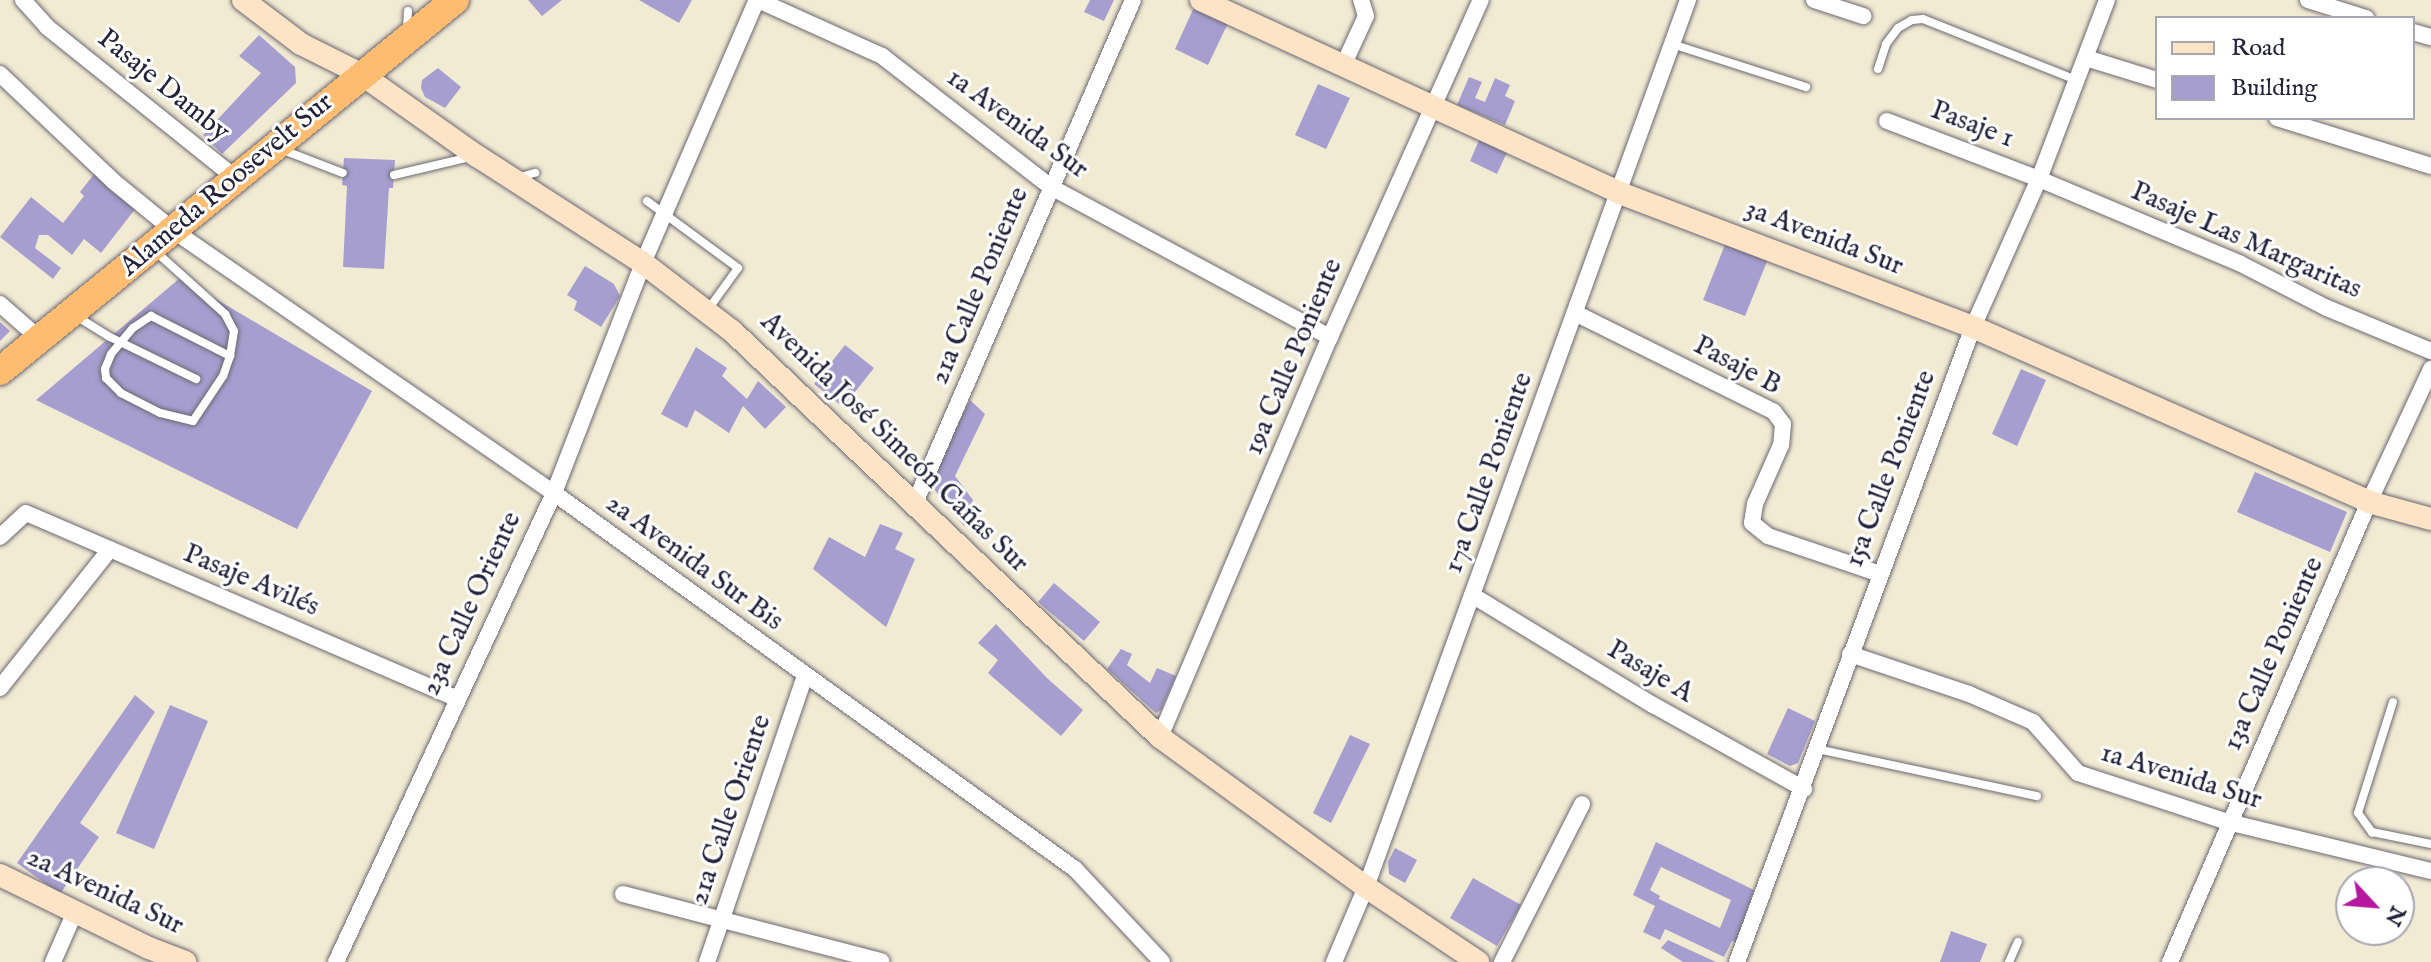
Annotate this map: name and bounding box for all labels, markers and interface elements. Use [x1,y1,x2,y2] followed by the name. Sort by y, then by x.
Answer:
[2155,16,2415,120] legend
[90,23,236,149] street label: Pasaje Damby
[2231,33,2285,64] text: Road
[940,61,1094,187] street label: 1a Avenida Sur
[2231,73,2317,104] text: Building
[114,86,340,284] street label: Alameda Roosevelt Sur
[1926,94,2018,156] street label: Pasaje 1
[2125,175,2367,307] street label: Pasaje Las Margaritas
[923,182,1037,390] street label: 21a Calle Poniente
[1740,192,1908,284] street label: 3a Avenida Sur
[1237,254,1351,460] street label: 19a Calle Poniente
[753,306,1035,580] street label: Avenida José Simeón Cañas Sur
[1688,329,1786,403] street label: Pasaje B
[1838,366,1944,572] street label: 15a Calle Poniente
[1437,368,1541,578] street label: 17a Calle Poniente
[599,487,789,639] street label: 2a Avenida Sur Bis
[415,507,529,701] street label: 23a Calle Oriente
[178,537,324,625] street label: Pasaje Avilés
[2216,552,2332,756] street label: 13a Calle Poniente
[1601,633,1699,711] street label: Pasaje A
[683,710,779,910] street label: 21a Calle Oriente
[2096,737,2266,817] street label: 1a Avenida Sur
[21,841,189,943] street label: 2a Avenida Sur
[2335,866,2415,946] north arrow
[2378,901,2412,930] text: N

